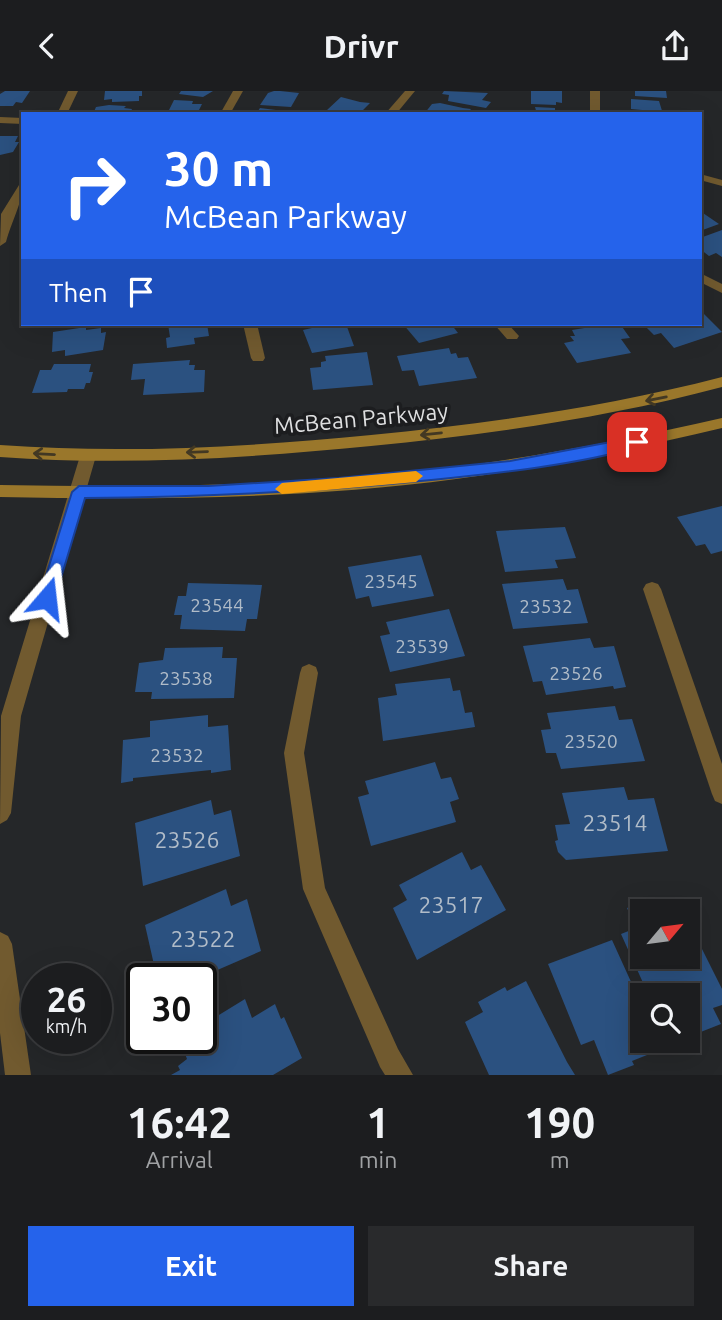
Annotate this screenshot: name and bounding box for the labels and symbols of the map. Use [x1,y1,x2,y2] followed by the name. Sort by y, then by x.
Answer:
[645,392,668,406] one-way arrow
[273,398,449,438] street label: McBean Parkway
[607,412,667,472] pin
[420,428,443,441] one-way arrow
[186,446,209,459] one-way arrow
[33,447,56,460] one-way arrow
[10,561,84,635] position arrow
[364,570,418,592] house number: 23545
[190,594,244,616] house number: 23544
[519,595,573,617] house number: 23532
[395,635,449,657] house number: 23539
[549,662,603,684] house number: 23526
[159,667,213,689] house number: 23538
[564,730,618,752] house number: 23520
[150,744,204,766] house number: 23532
[583,810,647,835] house number: 23514
[155,827,219,852] house number: 23526
[419,892,483,917] house number: 23517
[630,899,700,969] north arrow
[171,926,235,951] house number: 23522
[126,963,217,1054] speed limit sign: 30

